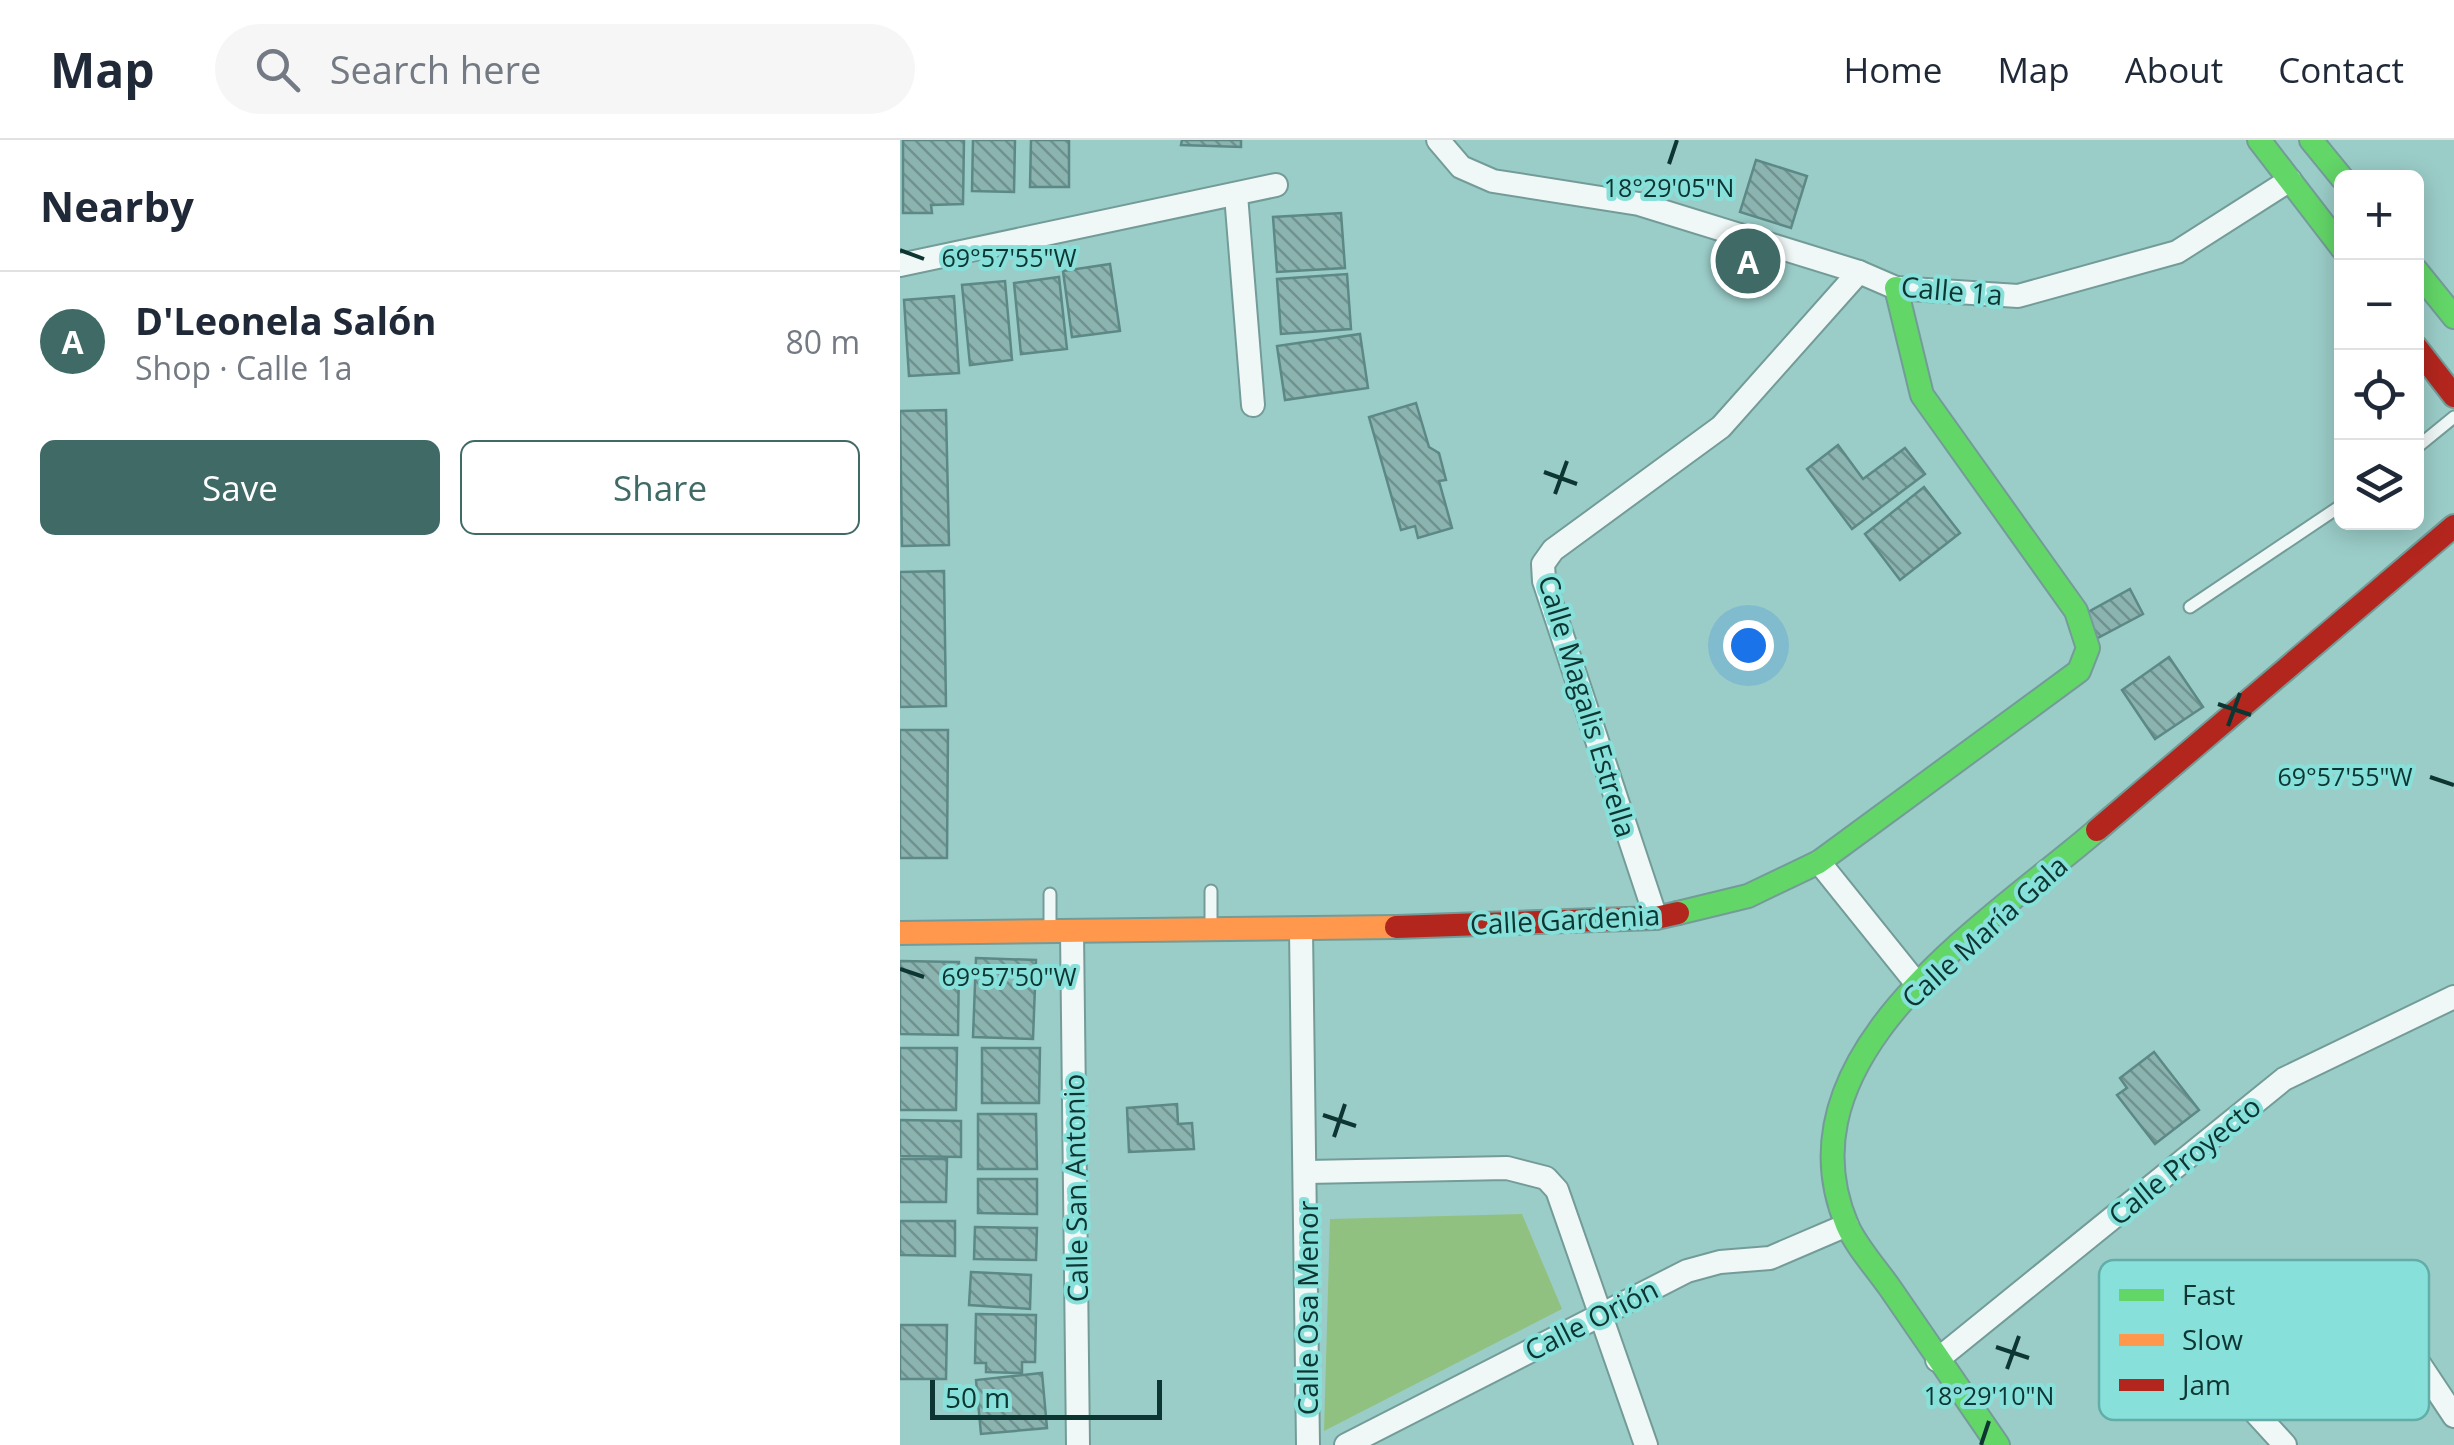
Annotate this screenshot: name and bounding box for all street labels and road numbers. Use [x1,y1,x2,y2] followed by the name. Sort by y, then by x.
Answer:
[1900,267,2004,313] street label: Calle 1a
[1530,570,1646,842] street label: Calle Magalis Estrella
[1893,846,2075,1016] street label: Calle María Gala
[1469,895,1661,943] street label: Calle Gardenia
[1054,1073,1096,1303] street label: Calle San Antonio
[2100,1087,2268,1233] street label: Calle Proyecto
[1288,1200,1326,1415] street label: Calle Osa Menor
[1518,1269,1664,1369] street label: Calle Orión

